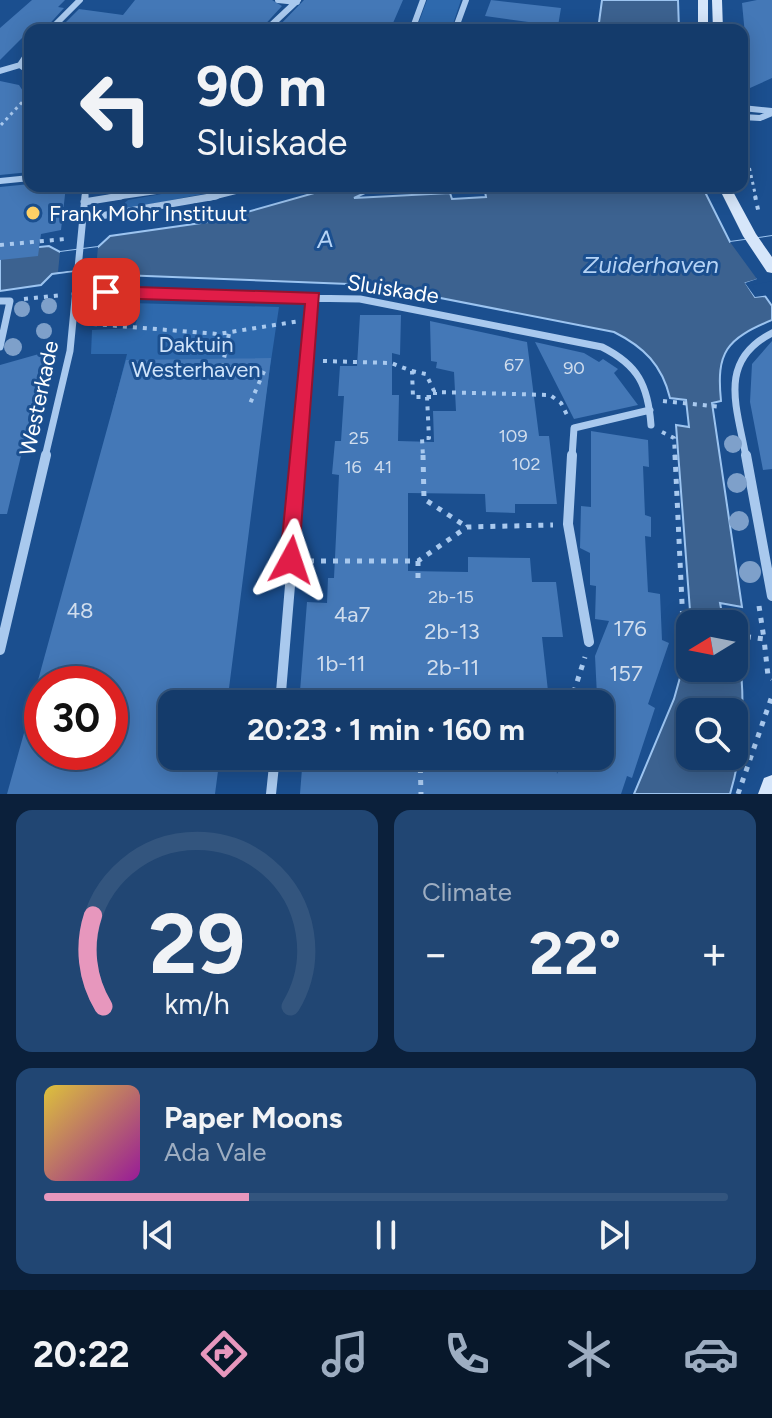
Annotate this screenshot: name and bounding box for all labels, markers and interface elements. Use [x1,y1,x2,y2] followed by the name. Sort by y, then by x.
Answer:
[196,53,327,120] text: 90 m
[64,56,168,160] icon: left
[196,121,347,164] text: Sluiskade
[49,200,247,227] place label: Frank Mohr Instituut
[24,204,42,222] marker: Frank Mohr Instituut
[315,224,334,254] water label: A
[583,250,719,279] water label: Zuiderhaven
[72,258,140,326] pin
[345,268,441,310] street label: Sluiskade
[84,270,128,314] icon: arrive
[131,331,261,383] park label: Daktuin Westerhaven
[14,338,64,458] street label: Westerkade
[504,354,524,376] house number: 67
[563,357,585,379] house number: 90
[498,425,528,447] house number: 109
[349,427,369,449] house number: 25
[511,453,541,475] house number: 102
[344,456,362,478] house number: 16
[374,456,392,478] house number: 41
[249,518,333,602] position arrow
[428,586,474,608] house number: 2b-15
[66,597,94,624] house number: 48
[334,601,371,628] house number: 4a7
[676,610,748,682] north arrow
[676,610,748,770] map controls
[613,615,647,642] house number: 176
[424,618,480,645] house number: 2b-13
[316,650,366,677] house number: 1b-11
[427,654,479,681] house number: 2b-11
[609,660,643,687] house number: 157
[24,666,128,770] speed limit sign: 30
[676,698,748,770] button: search
[247,711,525,748] text: 20:23 · 1 min · 160 m
[422,876,512,908] text: Climate
[149,894,245,994] text: 29
[529,917,621,989] text: 22°
[422,927,449,980] text: −
[701,927,728,980] text: +
[164,987,230,1021] text: km/h
[164,1099,343,1136] text: Paper Moons
[164,1136,267,1168] text: Ada Vale
[136,1213,180,1257] icon: previous
[364,1213,408,1257] icon: pause
[592,1213,636,1257] icon: next
[196,1326,252,1382] icon: directions
[317,1326,373,1382] icon: music
[439,1326,495,1382] icon: phone
[561,1326,617,1382] icon: climate
[683,1326,739,1382] icon: car
[33,1333,130,1376] text: 20:22

